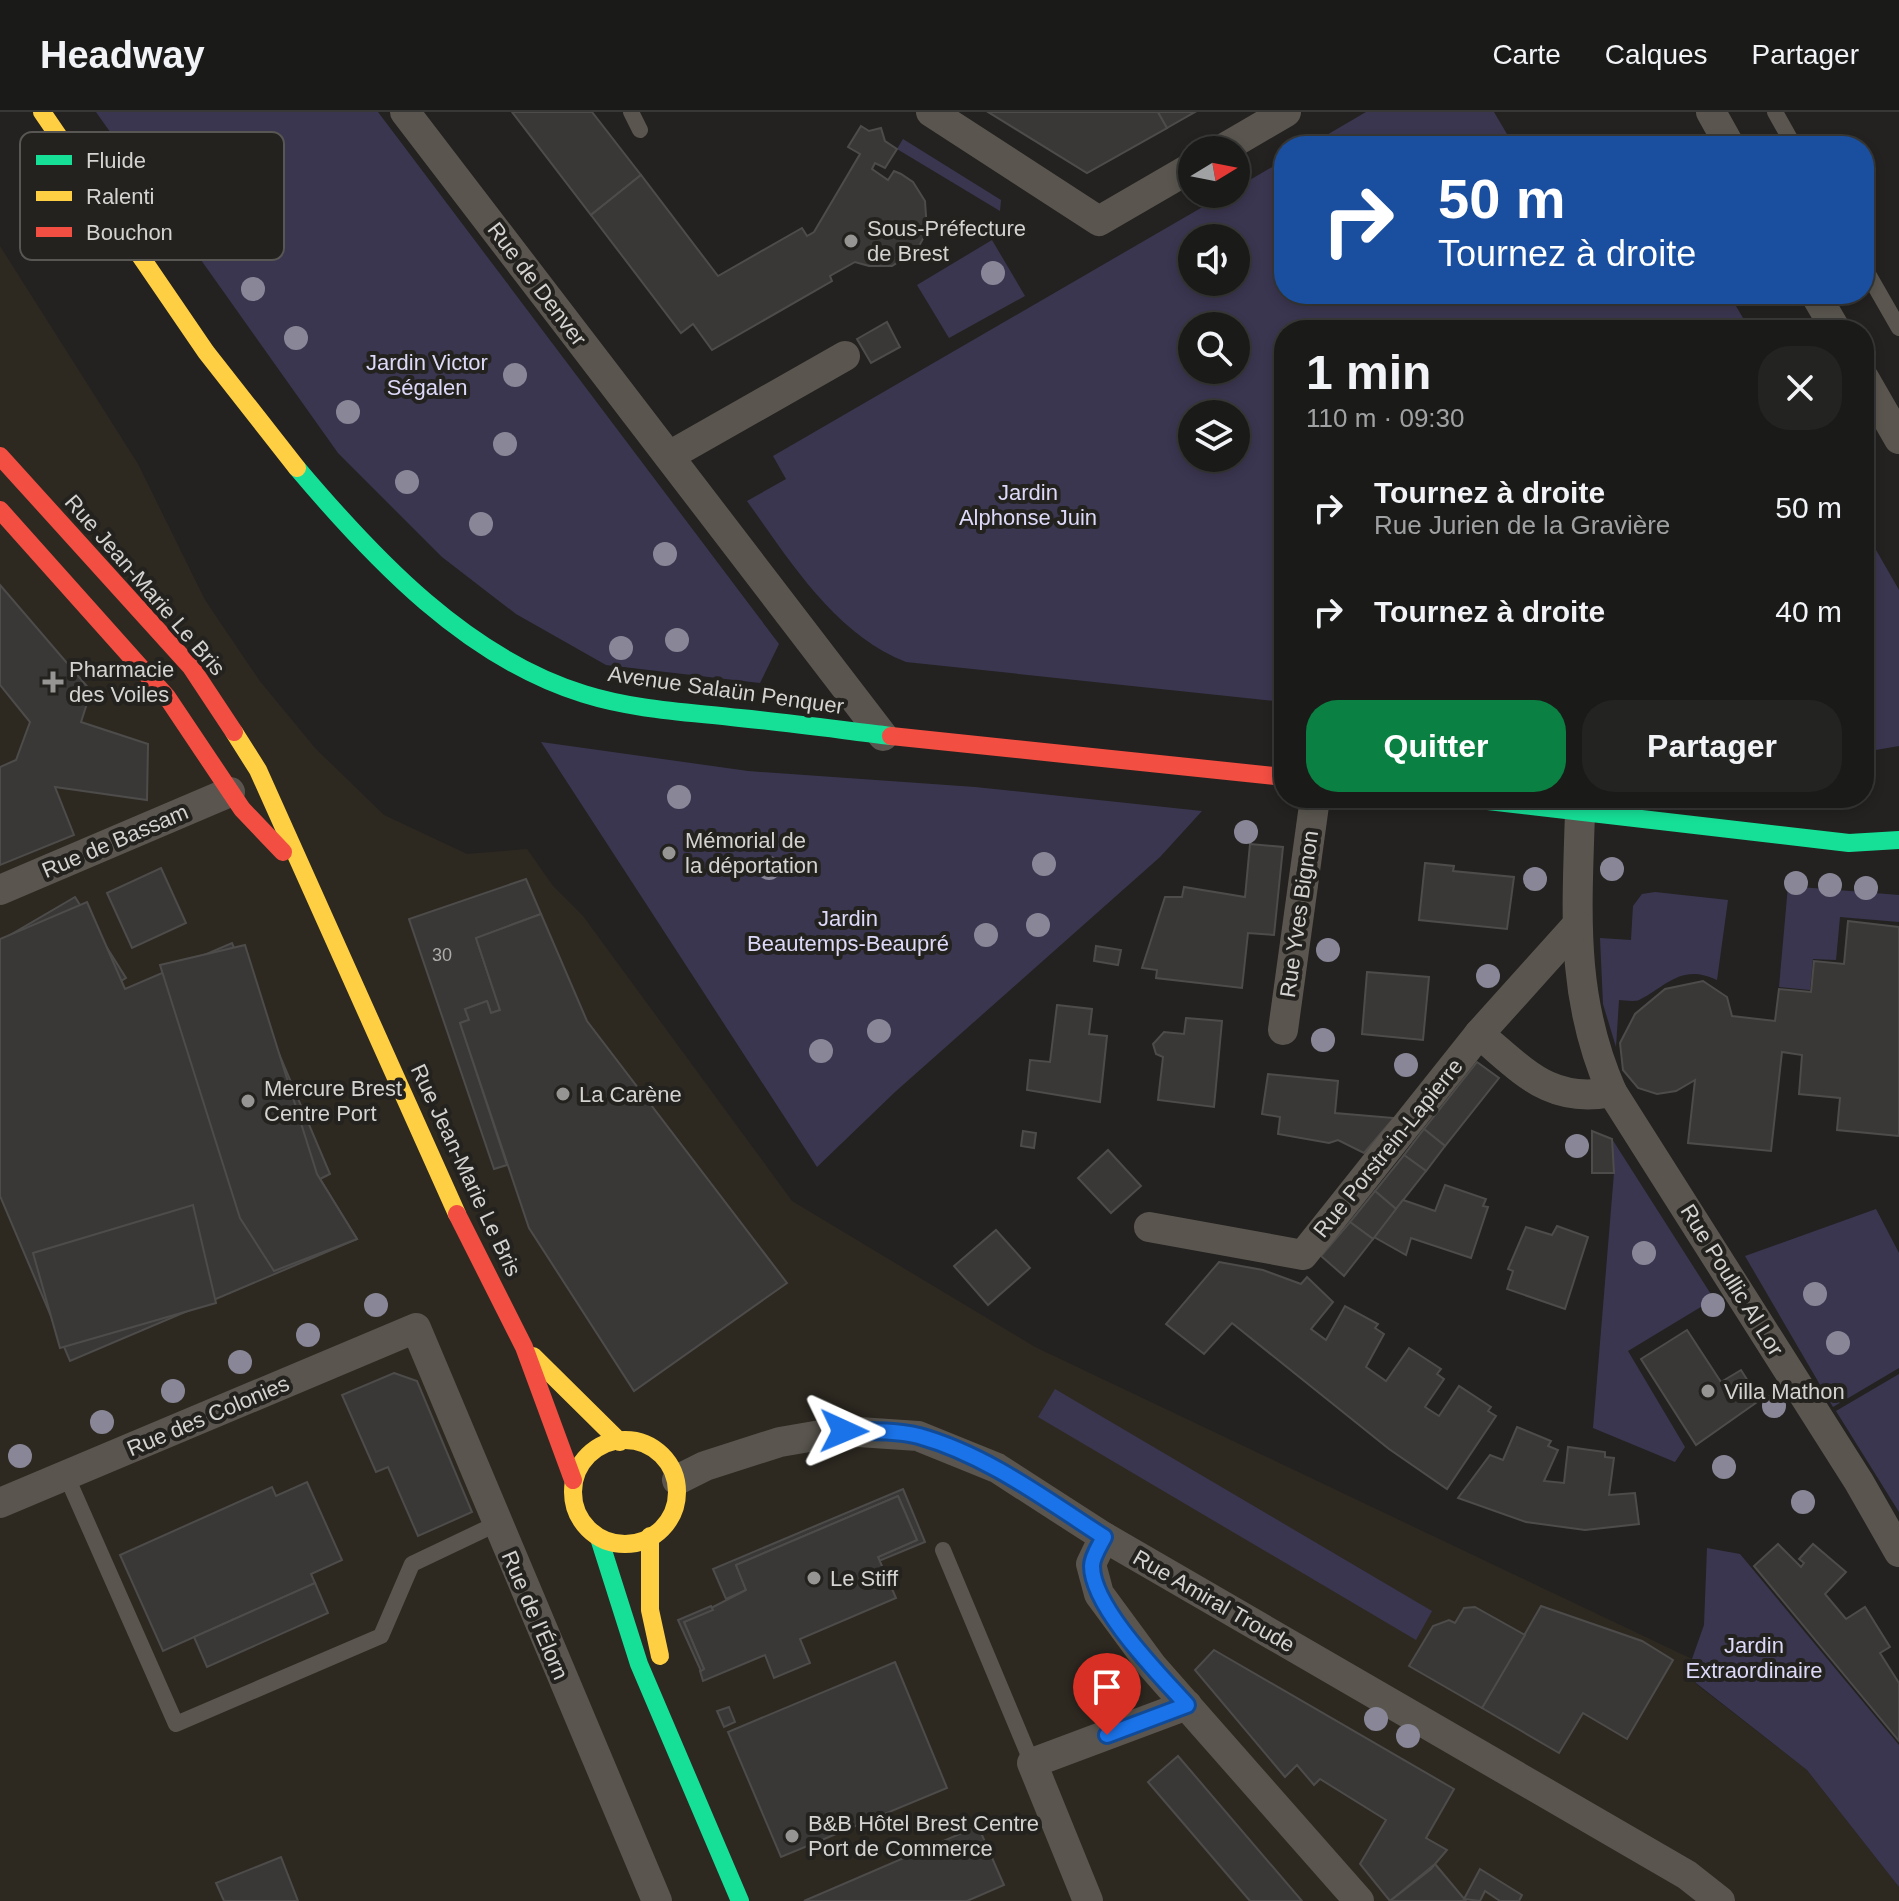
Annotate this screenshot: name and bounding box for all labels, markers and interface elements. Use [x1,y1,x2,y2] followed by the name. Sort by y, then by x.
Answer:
[40,34,205,76] text: Headway
[1492,39,1561,70] text: Carte
[1605,39,1708,70] text: Calques
[1752,39,1859,70] text: Partager
[20,132,284,260] legend
[1178,136,1250,208] north arrow
[1178,136,1250,472] map controls
[86,148,146,173] text: Fluide
[1438,167,1566,230] text: 50 m
[1306,168,1410,272] icon: right
[86,184,154,209] text: Ralenti
[867,216,1026,266] place label: Sous-Préfecture de Brest
[482,217,592,351] street label: Rue de Denver
[86,220,173,245] text: Bouchon
[1178,224,1250,296] button: sound
[842,232,860,250] marker: Sous-Préfecture de Brest
[1438,233,1696,274] text: Tournez à droite
[1178,312,1250,384] button: search
[1306,346,1431,399] text: 1 min
[1758,346,1842,430] button: close
[366,350,488,400] park label: Jardin Victor Ségalen
[1178,400,1250,472] button: layers
[1306,403,1465,433] text: 110 m · 09:30
[1374,476,1605,509] text: Tournez à droite
[959,480,1097,530] park label: Jardin Alphonse Juin
[1306,486,1350,530] icon: right
[60,490,230,680] street label: Rue Jean-Marie Le Bris
[1775,491,1842,524] text: 50 m
[1374,510,1670,540] text: Rue Jurien de la Gravière
[1306,590,1350,634] icon: right
[1374,595,1605,628] text: Tournez à droite
[1775,595,1842,628] text: 40 m
[69,657,174,707] place label: Pharmacie des Voiles
[606,661,846,719] street label: Avenue Salaün Penquer
[44,673,62,691] marker: Pharmacie des Voiles
[1306,700,1566,792] button: Quitter
[1582,700,1842,792] button: Partager
[38,799,192,883] street label: Rue de Bassam
[685,828,818,878] place label: Mémorial de la déportation
[1275,829,1323,999] street label: Rue Yves Bignon
[660,844,678,862] marker: Mémorial de la déportation
[747,906,949,956] park label: Jardin Beautemps-Beaupré
[432,945,452,965] house number: 30
[1308,1054,1468,1242] street label: Rue Porstrein-Lapierre
[406,1060,526,1280] street label: Rue Jean-Marie Le Bris
[264,1076,402,1126] place label: Mercure Brest Centre Port
[579,1082,682,1107] place label: La Carène
[554,1085,572,1103] marker: La Carène
[239,1092,257,1110] marker: Mercure Brest Centre Port
[1675,1200,1789,1360] street label: Rue Poullic Al Lor
[123,1371,293,1461] street label: Rue des Colonies
[1724,1379,1845,1404] place label: Villa Mathon
[1699,1382,1717,1400] marker: Villa Mathon
[802,1389,886,1473] position arrow
[1129,1545,1299,1657] street label: Rue Amiral Troude
[497,1547,573,1683] street label: Rue de l'Élorn
[830,1566,899,1591] place label: Le Stiff
[805,1569,823,1587] marker: Le Stiff
[1686,1633,1822,1683] park label: Jardin Extraordinaire
[1073,1653,1141,1735] pin
[1085,1665,1129,1709] icon: arrive
[808,1811,1039,1861] place label: B&B Hôtel Brest Centre Port de Commerce
[783,1827,801,1845] marker: B&B Hôtel Brest Centre Port de Commerce

